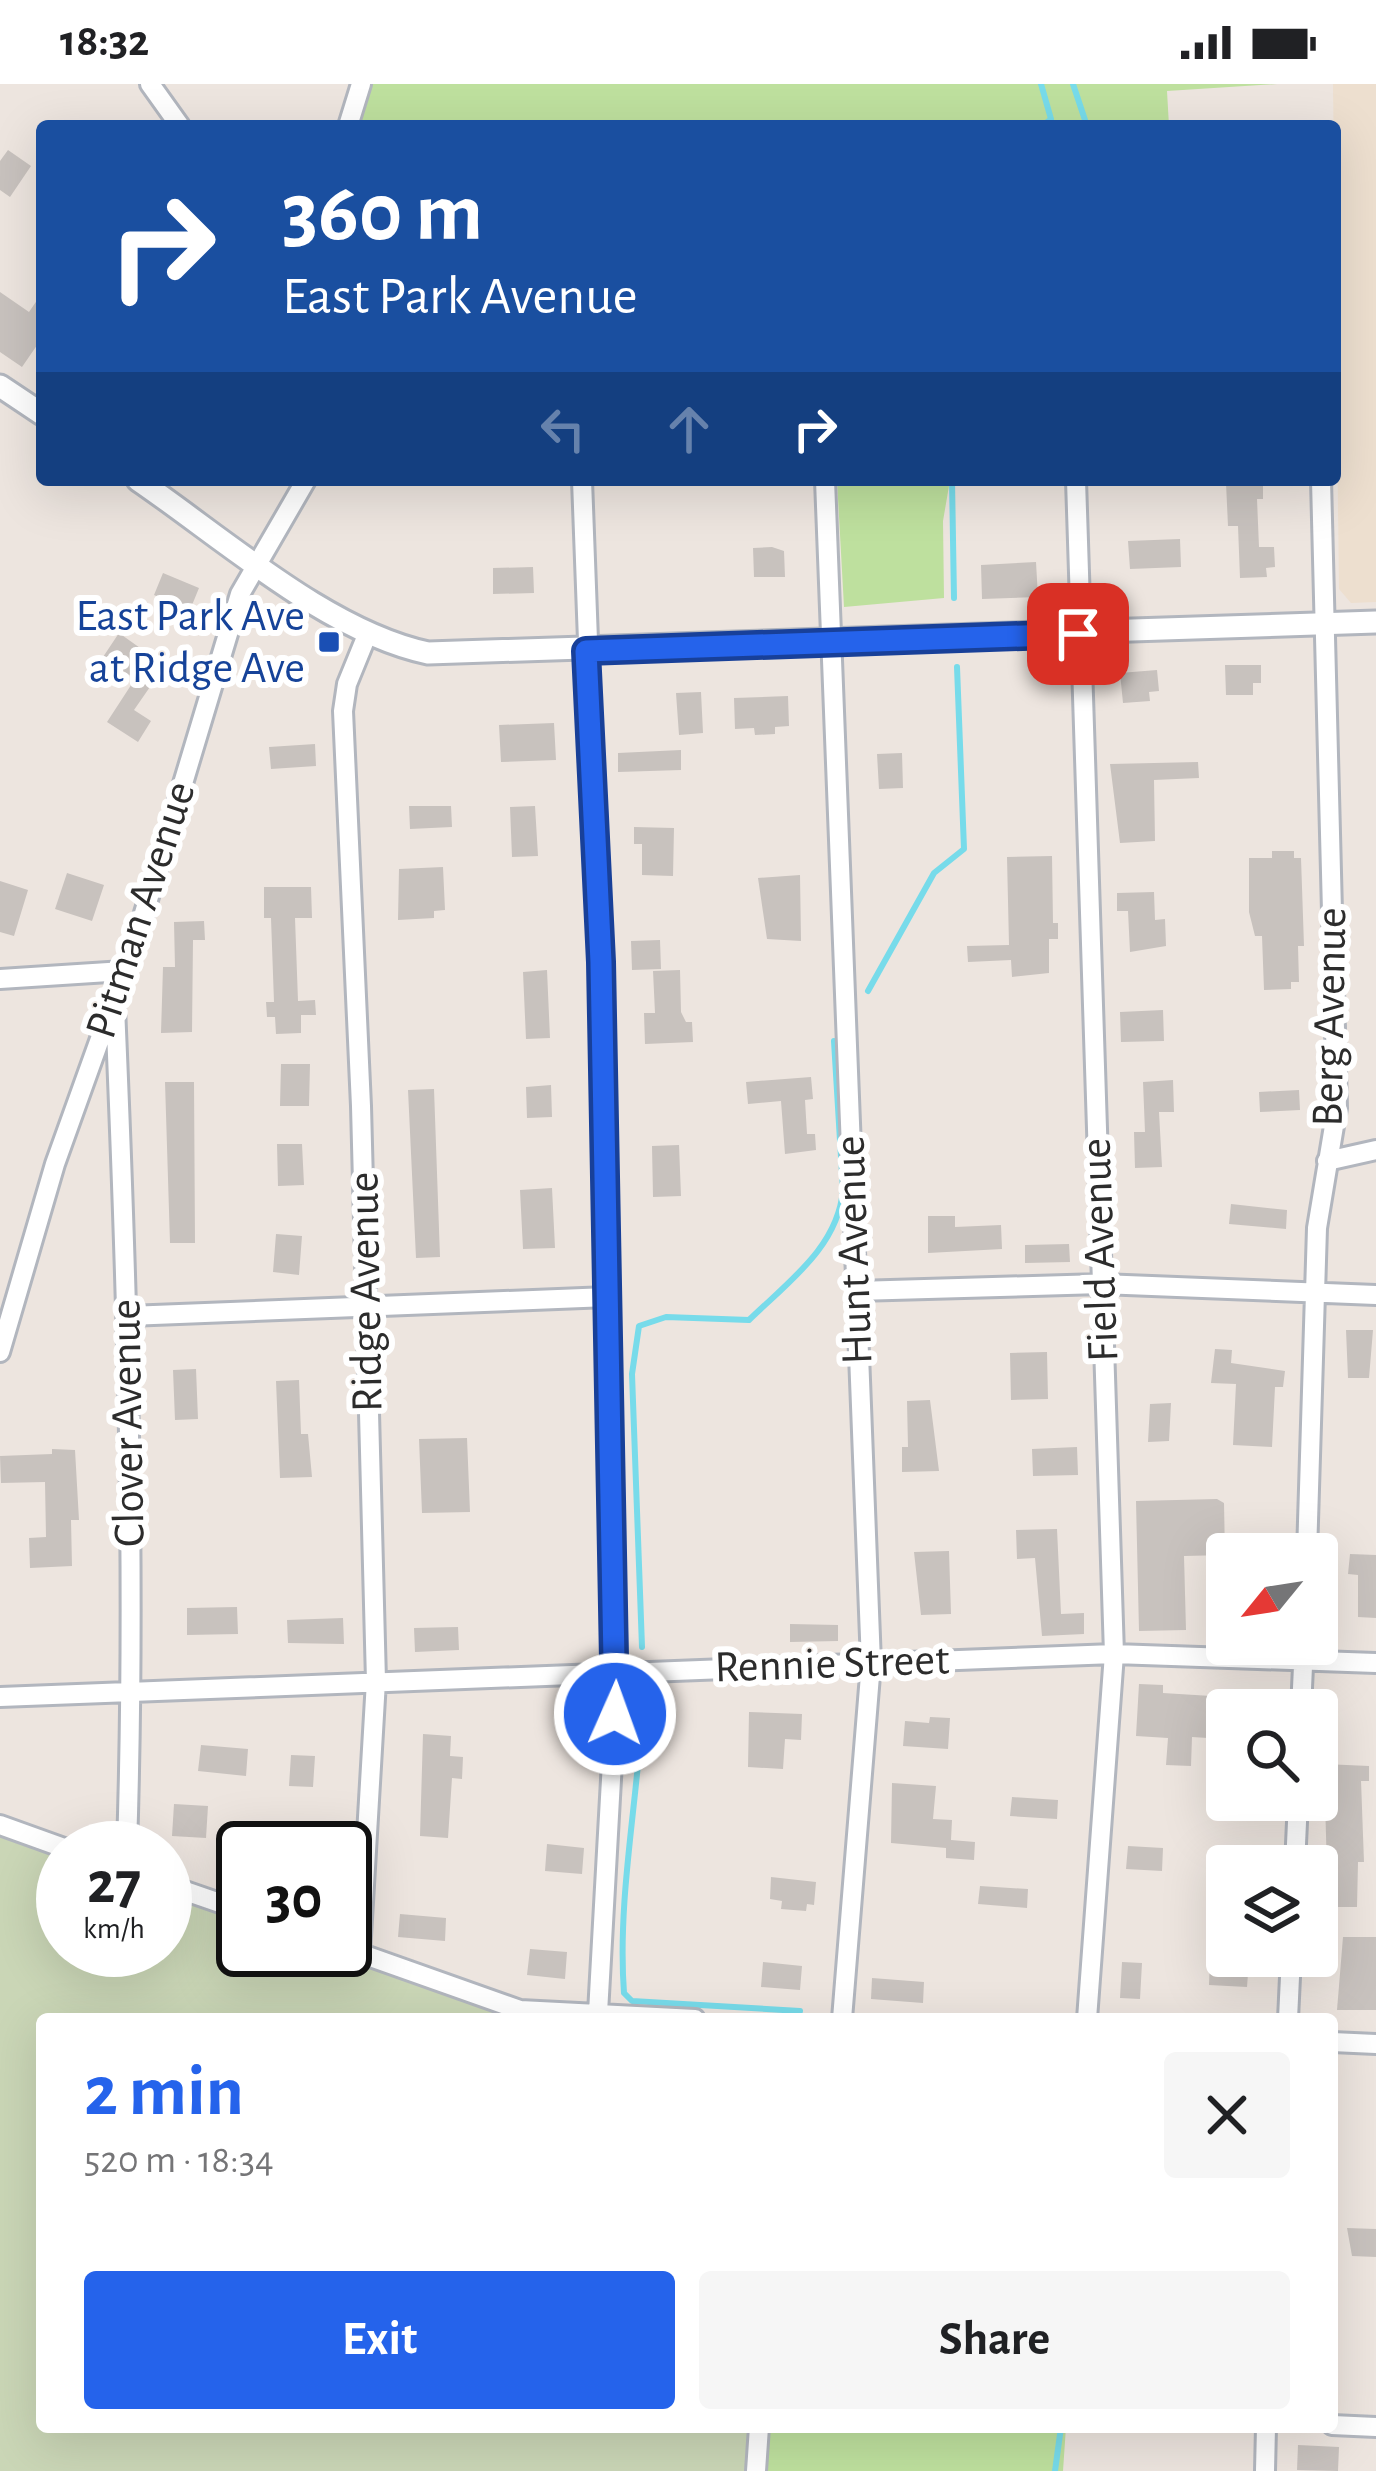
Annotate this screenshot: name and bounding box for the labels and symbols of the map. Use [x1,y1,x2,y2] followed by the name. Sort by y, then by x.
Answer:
[1027,583,1129,685] pin
[76,594,305,691] place label: East Park Ave at Ridge Ave
[316,629,342,655] marker: East Park Ave at Ridge Ave
[78,776,204,1044] street label: Pitman Avenue
[1306,907,1354,1127] street label: Berg Avenue
[828,1135,880,1365] street label: Hunt Avenue
[1074,1137,1126,1363] street label: Field Avenue
[341,1171,391,1413] street label: Ridge Avenue
[103,1298,153,1548] street label: Clover Avenue
[1206,1533,1338,1665] north arrow
[714,1637,950,1691] street label: Rennie Street
[552,1651,678,1777] position arrow
[216,1821,372,1977] speed limit sign: 30

